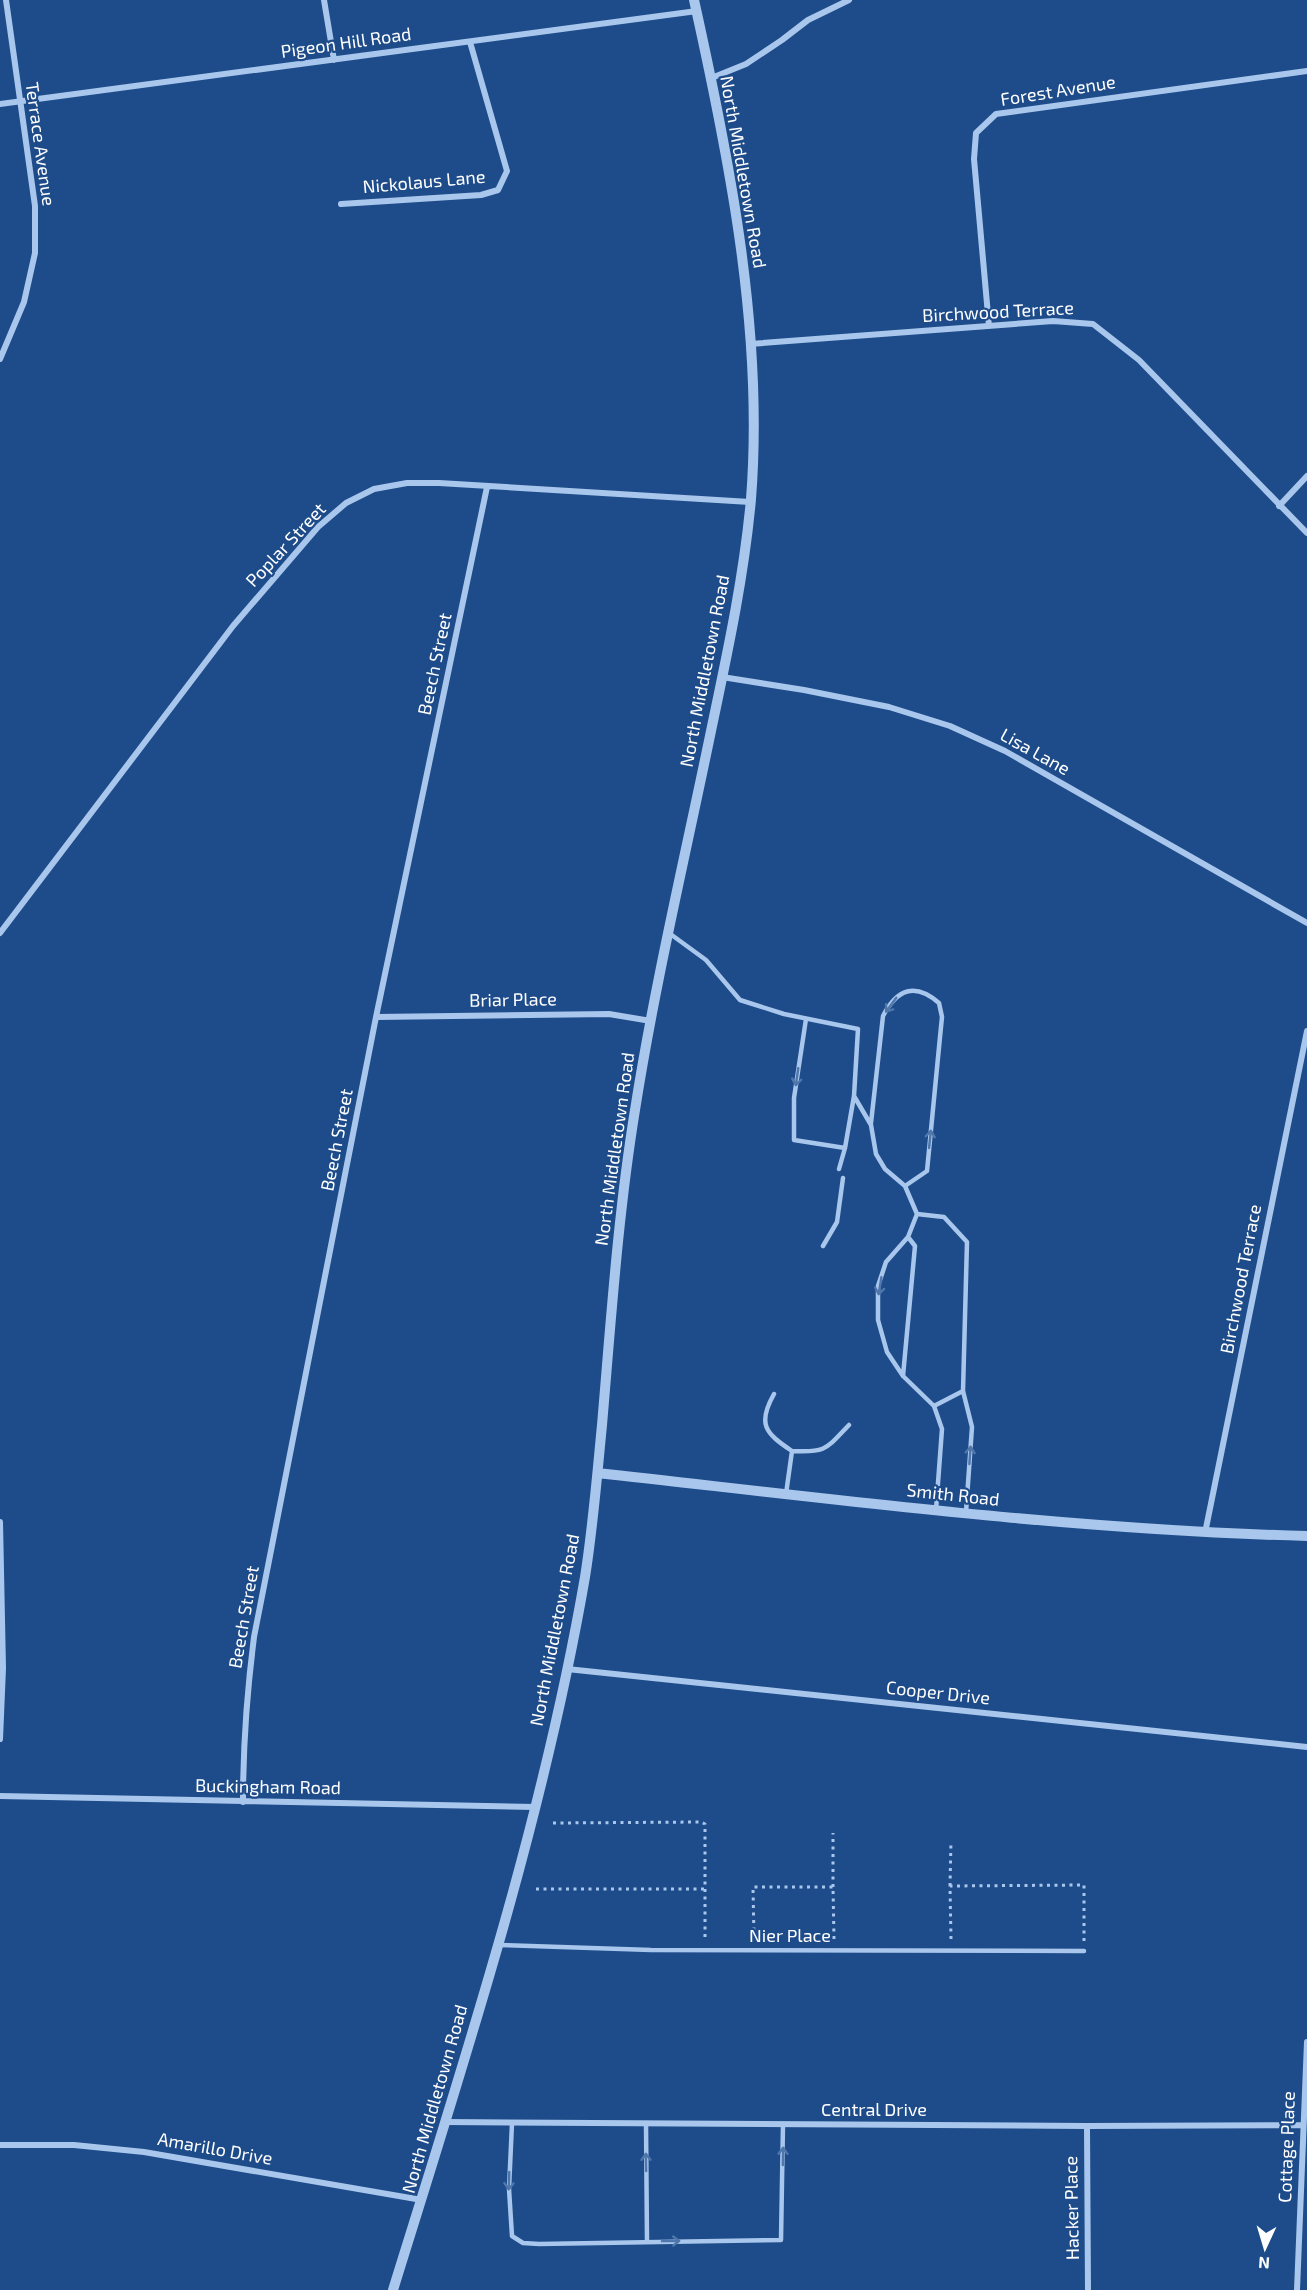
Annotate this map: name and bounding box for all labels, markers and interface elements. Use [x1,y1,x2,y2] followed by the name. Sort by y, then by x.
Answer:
[279,22,413,62] street label: Pigeon Hill Road
[999,70,1117,110] street label: Forest Avenue
[716,74,772,270] street label: North Middletown Road
[21,81,61,207] street label: Terrace Avenue
[362,165,486,197] street label: Nickolaus Lane
[922,296,1074,326] street label: Birchwood Terrace
[241,497,330,591] street label: Poplar Street
[675,573,733,769] street label: North Middletown Road
[412,611,456,717] street label: Beech Street
[997,723,1074,779] street label: Lisa Lane
[469,987,557,1011] street label: Briar Place
[885,996,897,1012] one-way arrow
[590,1051,638,1247] street label: North Middletown Road
[792,1066,803,1086] one-way arrow
[315,1087,357,1193] street label: Beech Street
[925,1130,936,1150] one-way arrow
[1215,1202,1265,1355] street label: Birchwood Terrace
[874,1276,885,1296] one-way arrow
[965,1446,976,1465] one-way arrow
[906,1478,1001,1510] street label: Smith Road
[525,1532,583,1728] street label: North Middletown Road
[223,1564,263,1670] street label: Beech Street
[885,1676,991,1708] street label: Cooper Drive
[195,1774,341,1798] street label: Buckingham Road
[749,1924,831,1946] street label: Nier Place
[397,2002,472,2196] street label: North Middletown Road
[1273,2091,1299,2203] street label: Cottage Place
[821,2098,927,2120] street label: Central Drive
[156,2127,274,2169] street label: Amarillo Drive
[777,2146,789,2166] one-way arrow
[640,2153,652,2173] one-way arrow
[1059,2156,1083,2260] street label: Hacker Place
[504,2171,515,2190] one-way arrow
[1235,2218,1295,2278] north arrow
[661,2235,681,2247] one-way arrow
[1257,2254,1270,2273] text: N

